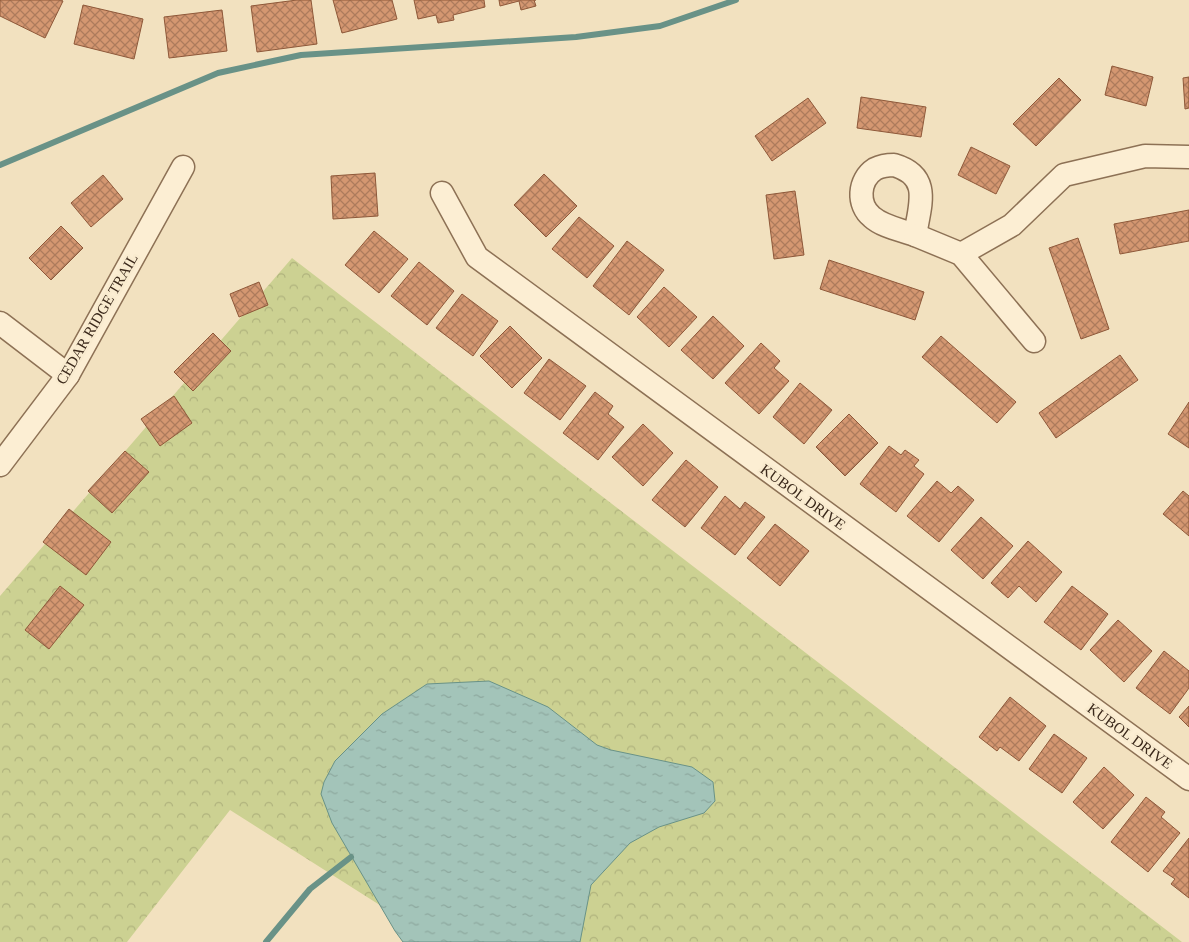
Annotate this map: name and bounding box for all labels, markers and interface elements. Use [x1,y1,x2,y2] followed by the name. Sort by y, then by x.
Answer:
[53,251,141,387] street label: CEDAR RIDGE TRAIL
[758,461,848,533] street label: KUBOL DRIVE
[1085,700,1175,772] street label: KUBOL DRIVE

